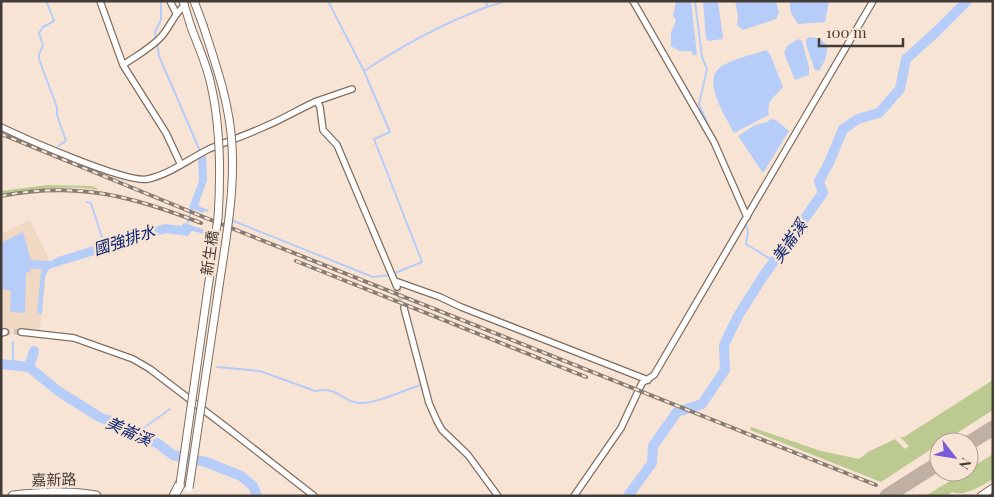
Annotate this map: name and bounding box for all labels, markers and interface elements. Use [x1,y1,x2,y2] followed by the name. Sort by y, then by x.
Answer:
[819,15,903,47] scale bar
[826,22,867,42] text: 100 m
[766,213,812,266] water label: 美崙溪
[90,219,158,259] water label: 國強排水
[196,229,222,277] street label: 新生橋
[103,411,157,451] water label: 美崙溪
[929,432,979,482] north arrow
[955,455,976,473] text: N
[31,469,77,489] street label: 嘉新路

